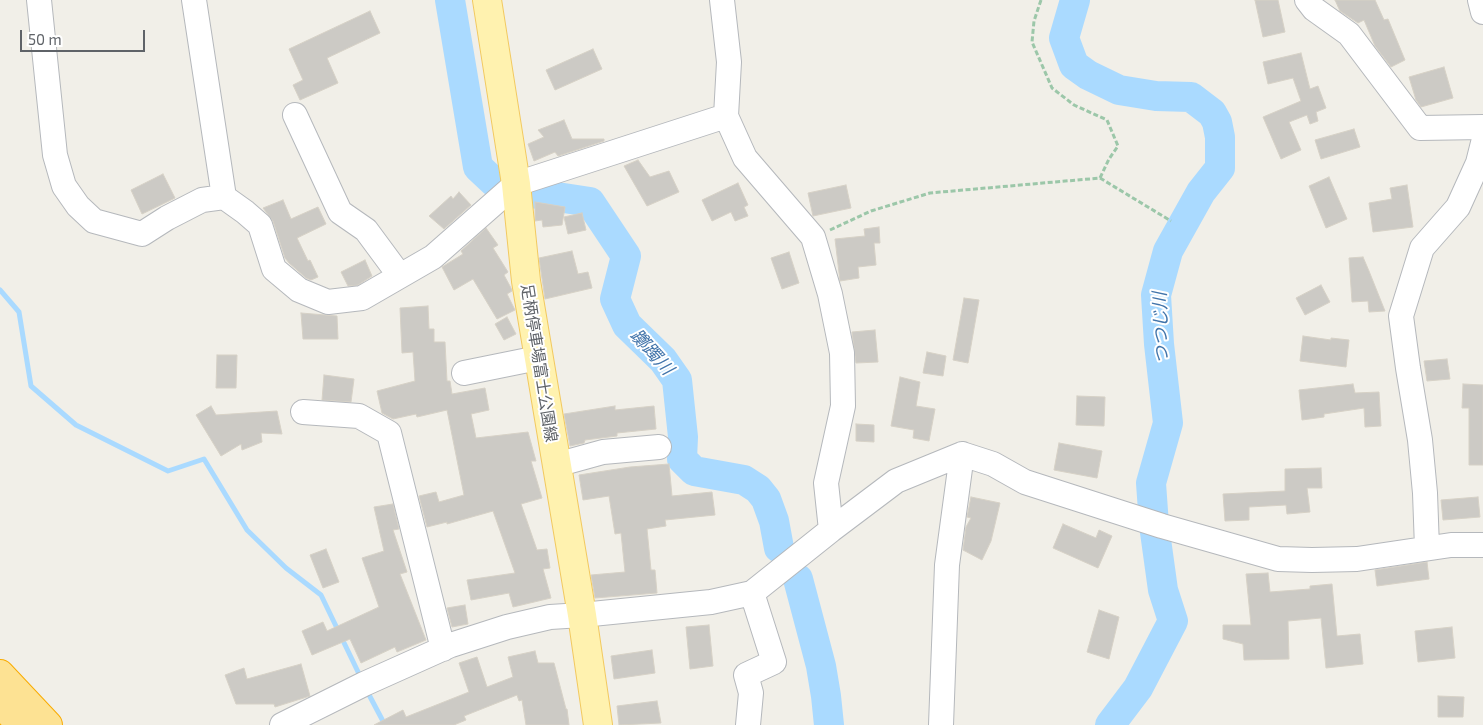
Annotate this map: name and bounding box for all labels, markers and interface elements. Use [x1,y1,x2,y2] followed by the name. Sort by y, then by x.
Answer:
[22,20,148,52] scale bar
[28,30,62,48] text: 50 m
[517,282,561,444] street label: 足柄停車場富士公園線
[1149,292,1173,364] water label: つつじ川
[626,325,678,379] water label: 躑躅川

